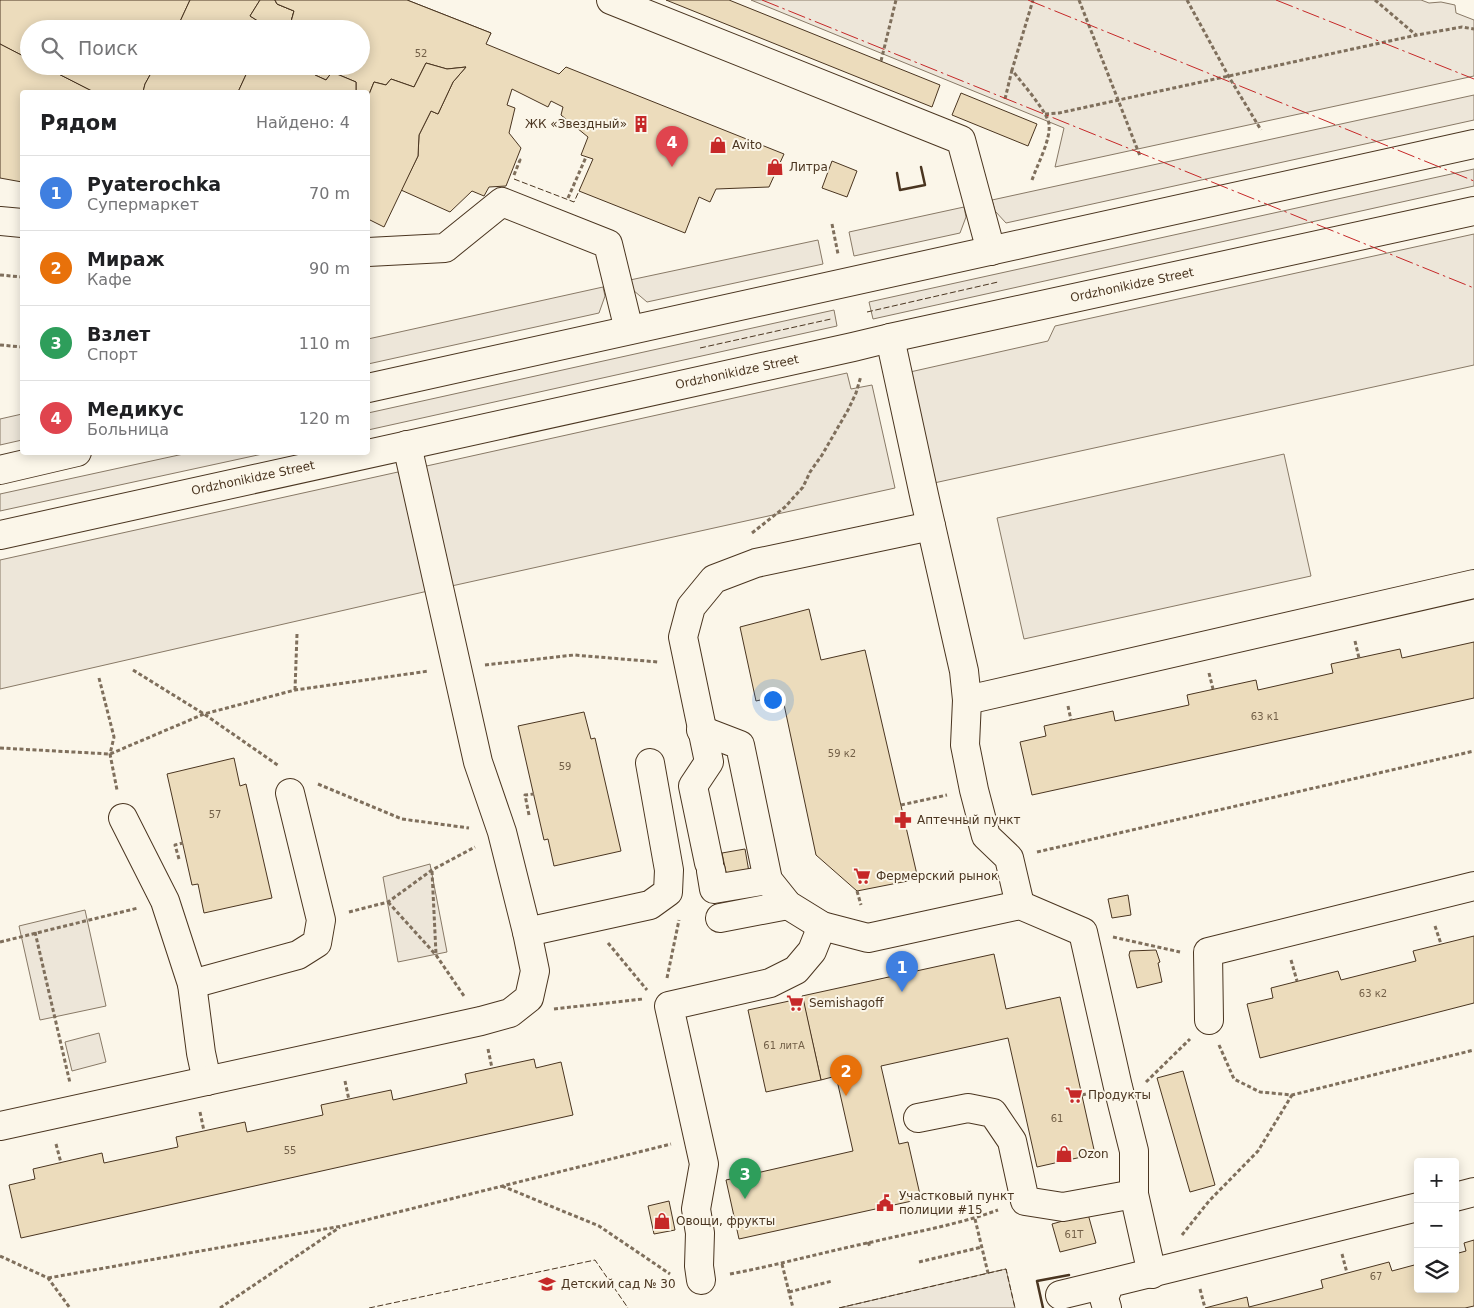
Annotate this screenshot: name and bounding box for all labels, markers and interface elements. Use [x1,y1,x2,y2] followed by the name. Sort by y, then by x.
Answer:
[20,20,370,75] search box
[38,34,66,62] icon: search
[78,37,138,59] text: Поиск
[415,48,427,59] house number: 52
[40,111,117,135] text: Рядом
[256,113,350,132] text: Найдено: 4
[631,114,651,134] building icon: ЖК «Звездный»
[525,117,627,131] place label: ЖК «Звездный»
[656,126,688,167] pin: 4
[708,135,728,155] shop icon: Avito
[732,138,762,152] place label: Avito
[765,157,785,177] shop icon: Литра
[789,160,828,174] place label: Литра
[87,173,221,195] text: Pyaterochka
[50,184,62,203] text: 1
[309,184,350,203] text: 70 m
[87,195,199,214] text: Супермаркет
[87,248,165,270] text: Мираж
[50,259,62,278] text: 2
[309,259,350,278] text: 90 m
[1069,265,1195,305] street label: Ordzhonikidze Street
[87,270,132,289] text: Кафе
[87,323,150,345] text: Взлет
[50,334,62,353] text: 3
[299,334,350,353] text: 110 m
[87,345,138,364] text: Спорт
[674,352,800,392] street label: Ordzhonikidze Street
[87,398,184,420] text: Медикус
[50,409,62,428] text: 4
[299,409,350,428] text: 120 m
[87,420,169,439] text: Больница
[190,458,316,498] street label: Ordzhonikidze Street
[760,687,786,713] your location
[1251,711,1279,722] house number: 63 к1
[828,748,856,759] house number: 59 к2
[559,761,571,772] house number: 59
[209,809,221,820] house number: 57
[893,810,913,830] pharmacy icon: Аптечный пункт
[917,813,1020,827] place label: Аптечный пункт
[852,866,872,886] supermarket icon: Фермерский рынок
[876,869,998,883] place label: Фермерский рынок
[886,951,918,992] pin: 1
[1359,988,1387,999] house number: 63 к2
[785,993,805,1013] supermarket icon: Semishagoff
[809,996,884,1010] place label: Semishagoff
[763,1040,805,1051] house number: 61 литА
[830,1055,862,1096] pin: 2
[1064,1085,1084,1105] supermarket icon: Продукты
[1088,1088,1151,1102] place label: Продукты
[1051,1113,1063,1124] house number: 61
[1054,1144,1074,1164] shop icon: Ozon
[284,1145,296,1156] house number: 55
[1078,1147,1109,1161] place label: Ozon
[729,1158,761,1199] pin: 3
[1414,1158,1459,1293] map controls
[1414,1158,1459,1203] button: +
[899,1189,1014,1217] place label: Участковый пункт полиции #15
[875,1193,895,1213] public building icon: Участковый пункт полиции #15
[1414,1203,1459,1248] button: −
[652,1211,672,1231] shop icon: Овощи, фрукты
[676,1214,775,1228] place label: Овощи, фрукты
[1065,1229,1084,1240] house number: 61Т
[1414,1248,1459,1293] button: layers
[1370,1271,1382,1282] house number: 67
[537,1274,557,1294] school or university icon: Детский сад № 30
[561,1277,676,1291] place label: Детский сад № 30

